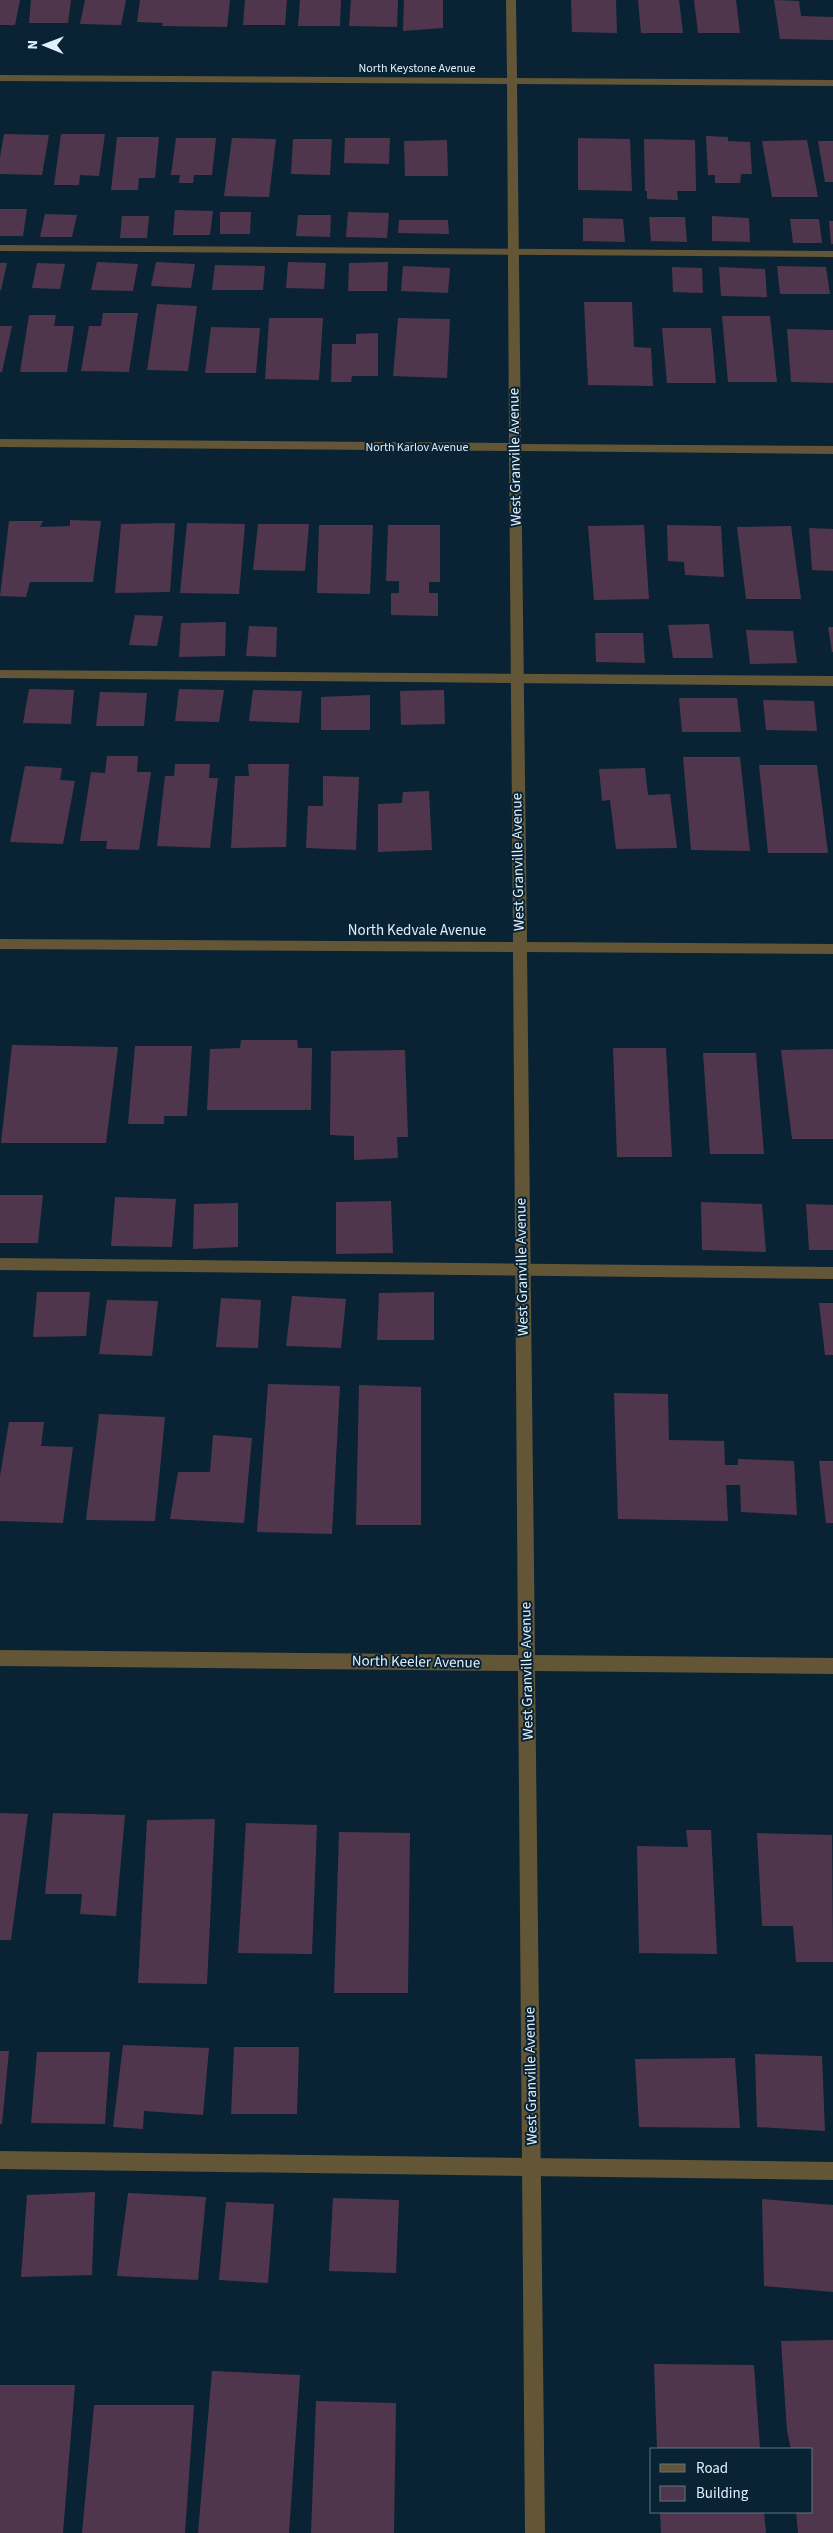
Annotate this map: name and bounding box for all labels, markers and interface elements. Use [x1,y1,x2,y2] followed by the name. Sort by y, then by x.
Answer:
[20,20,70,70] north arrow
[23,40,43,50] text: N
[359,60,476,77] street label: North Keystone Avenue
[503,388,527,526] street label: West Granville Avenue
[365,439,469,456] street label: North Karlov Avenue
[506,793,530,931] street label: West Granville Avenue
[348,920,486,941] street label: North Kedvale Avenue
[510,1198,534,1336] street label: West Granville Avenue
[515,1602,539,1740] street label: West Granville Avenue
[352,1650,480,1674] street label: North Keeler Avenue
[519,2007,543,2145] street label: West Granville Avenue
[650,2448,813,2513] legend
[696,2458,728,2479] text: Road
[696,2483,749,2504] text: Building

